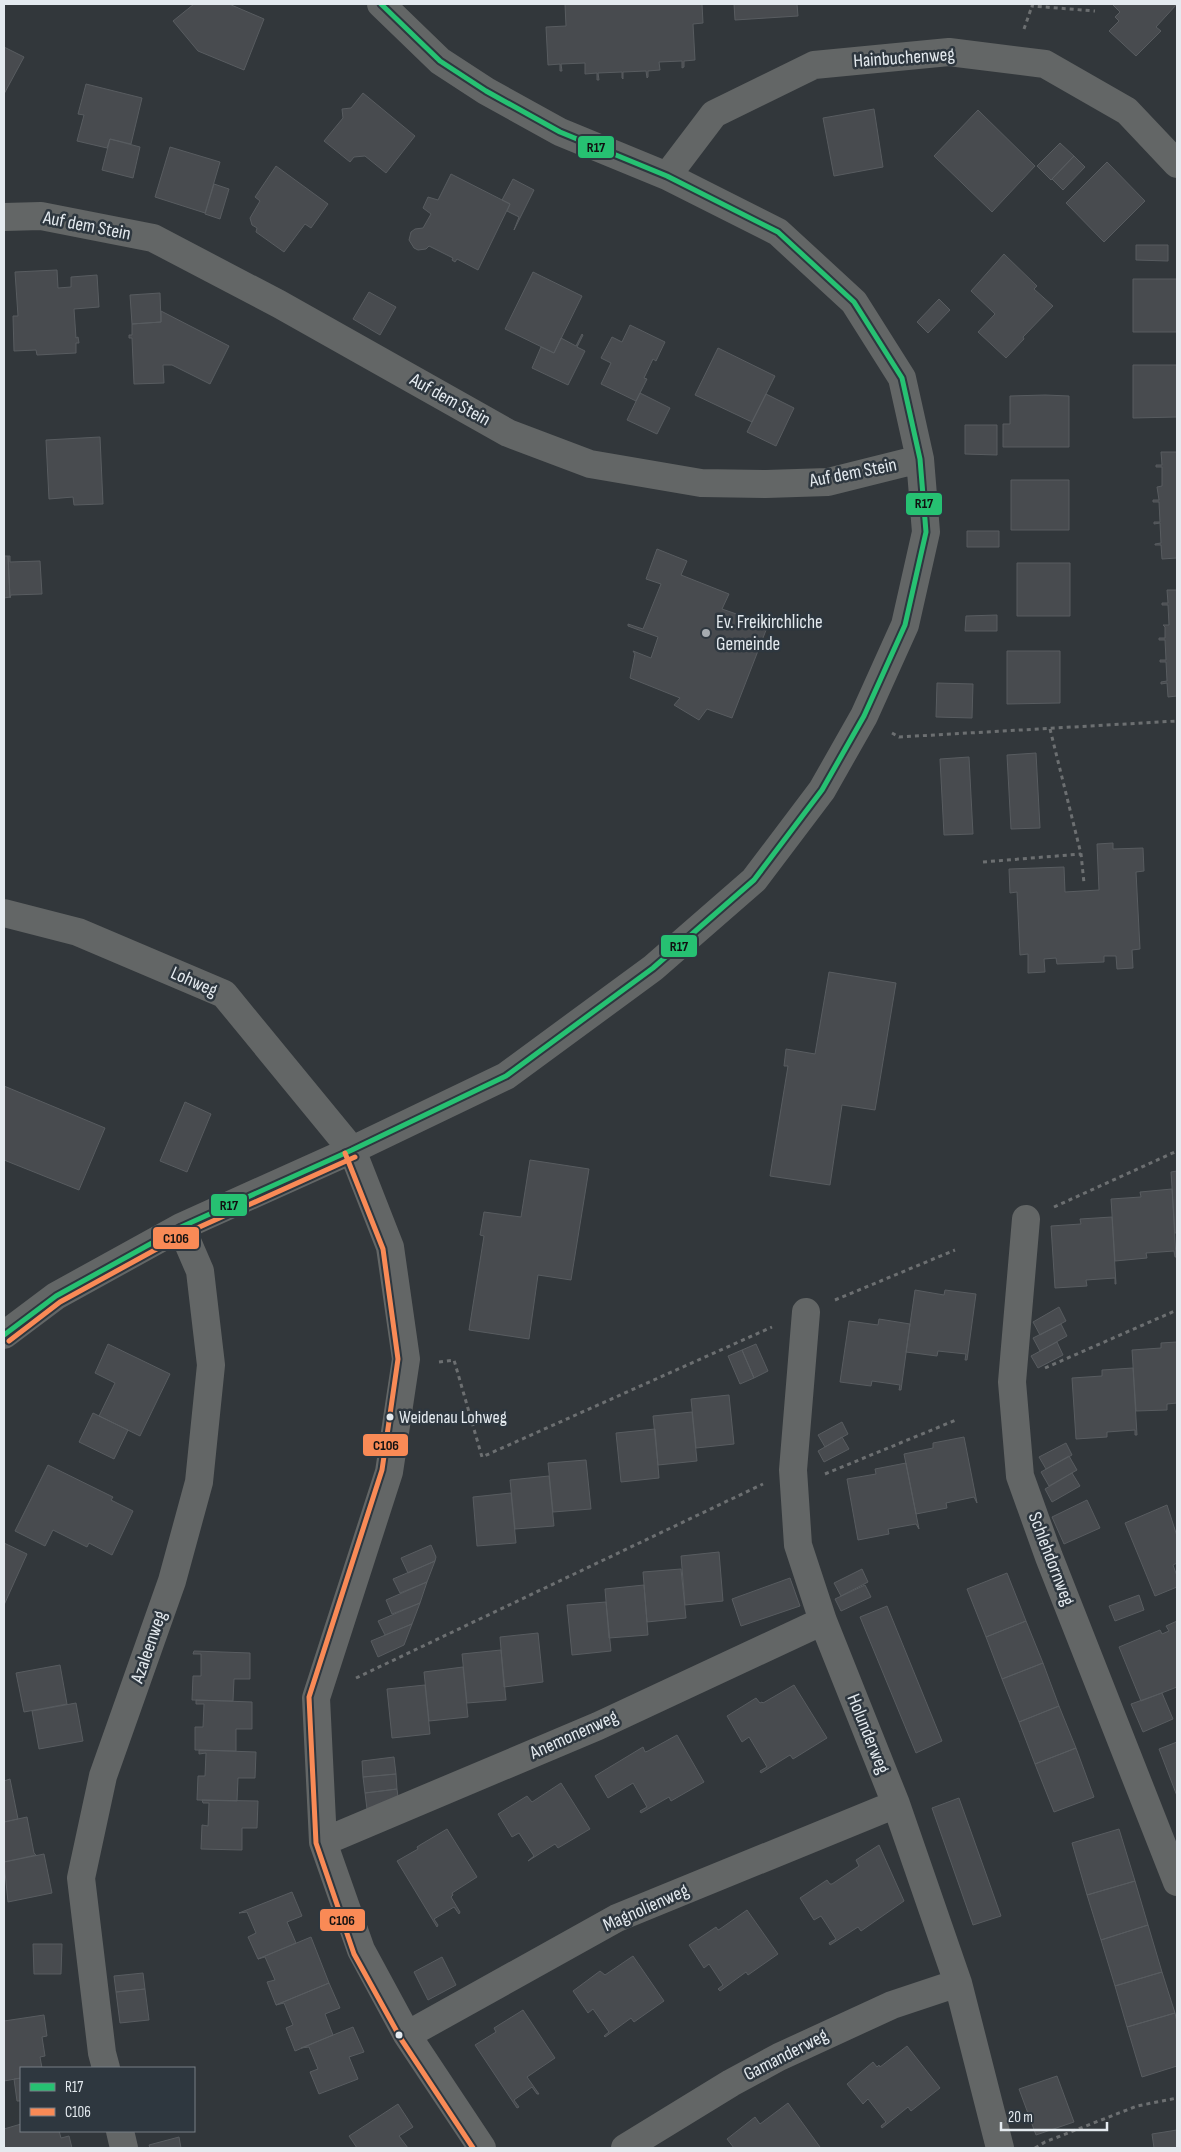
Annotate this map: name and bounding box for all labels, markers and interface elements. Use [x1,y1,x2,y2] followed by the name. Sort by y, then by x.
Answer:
[852,43,956,73] street label: Hainbuchenweg
[577,135,615,159] line badge: R17
[587,139,606,156] text: R17
[40,206,133,246] street label: Auf dem Stein
[405,368,494,431] street label: Auf dem Stein
[806,453,899,493] street label: Auf dem Stein
[905,492,943,516] line badge: R17
[915,495,934,512] text: R17
[716,611,823,656] place label: Ev. Freikirchliche Gemeinde
[700,627,712,639] marker: Ev. Freikirchliche Gemeinde
[660,934,698,958] line badge: R17
[670,938,689,955] text: R17
[167,962,221,1003] street label: Lohweg
[210,1193,248,1217] line badge: R17
[220,1197,239,1214] text: R17
[152,1226,200,1250] line badge: C106
[163,1230,189,1247] text: C106
[399,1407,507,1428] place label: Weidenau Lohweg
[385,1412,395,1422] marker: Weidenau Lohweg
[362,1433,409,1457] line badge: C106
[373,1437,399,1454] text: C106
[1023,1509,1080,1609] street label: Schlehdornweg
[126,1607,172,1687] street label: Azaleenweg
[842,1691,895,1778] street label: Holunderweg
[525,1705,622,1765] street label: Anemonenweg
[600,1879,693,1937] street label: Magnolienweg
[319,1908,366,1932] line badge: C106
[329,1912,355,1929] text: C106
[740,2024,832,2086] street label: Gamanderweg
[394,2030,404,2040] unlabelled marker
[20,2067,195,2132] legend
[65,2078,83,2097] text: R17
[1001,2100,1107,2132] scale bar
[65,2103,91,2122] text: C106
[1008,2108,1033,2127] text: 20 m

